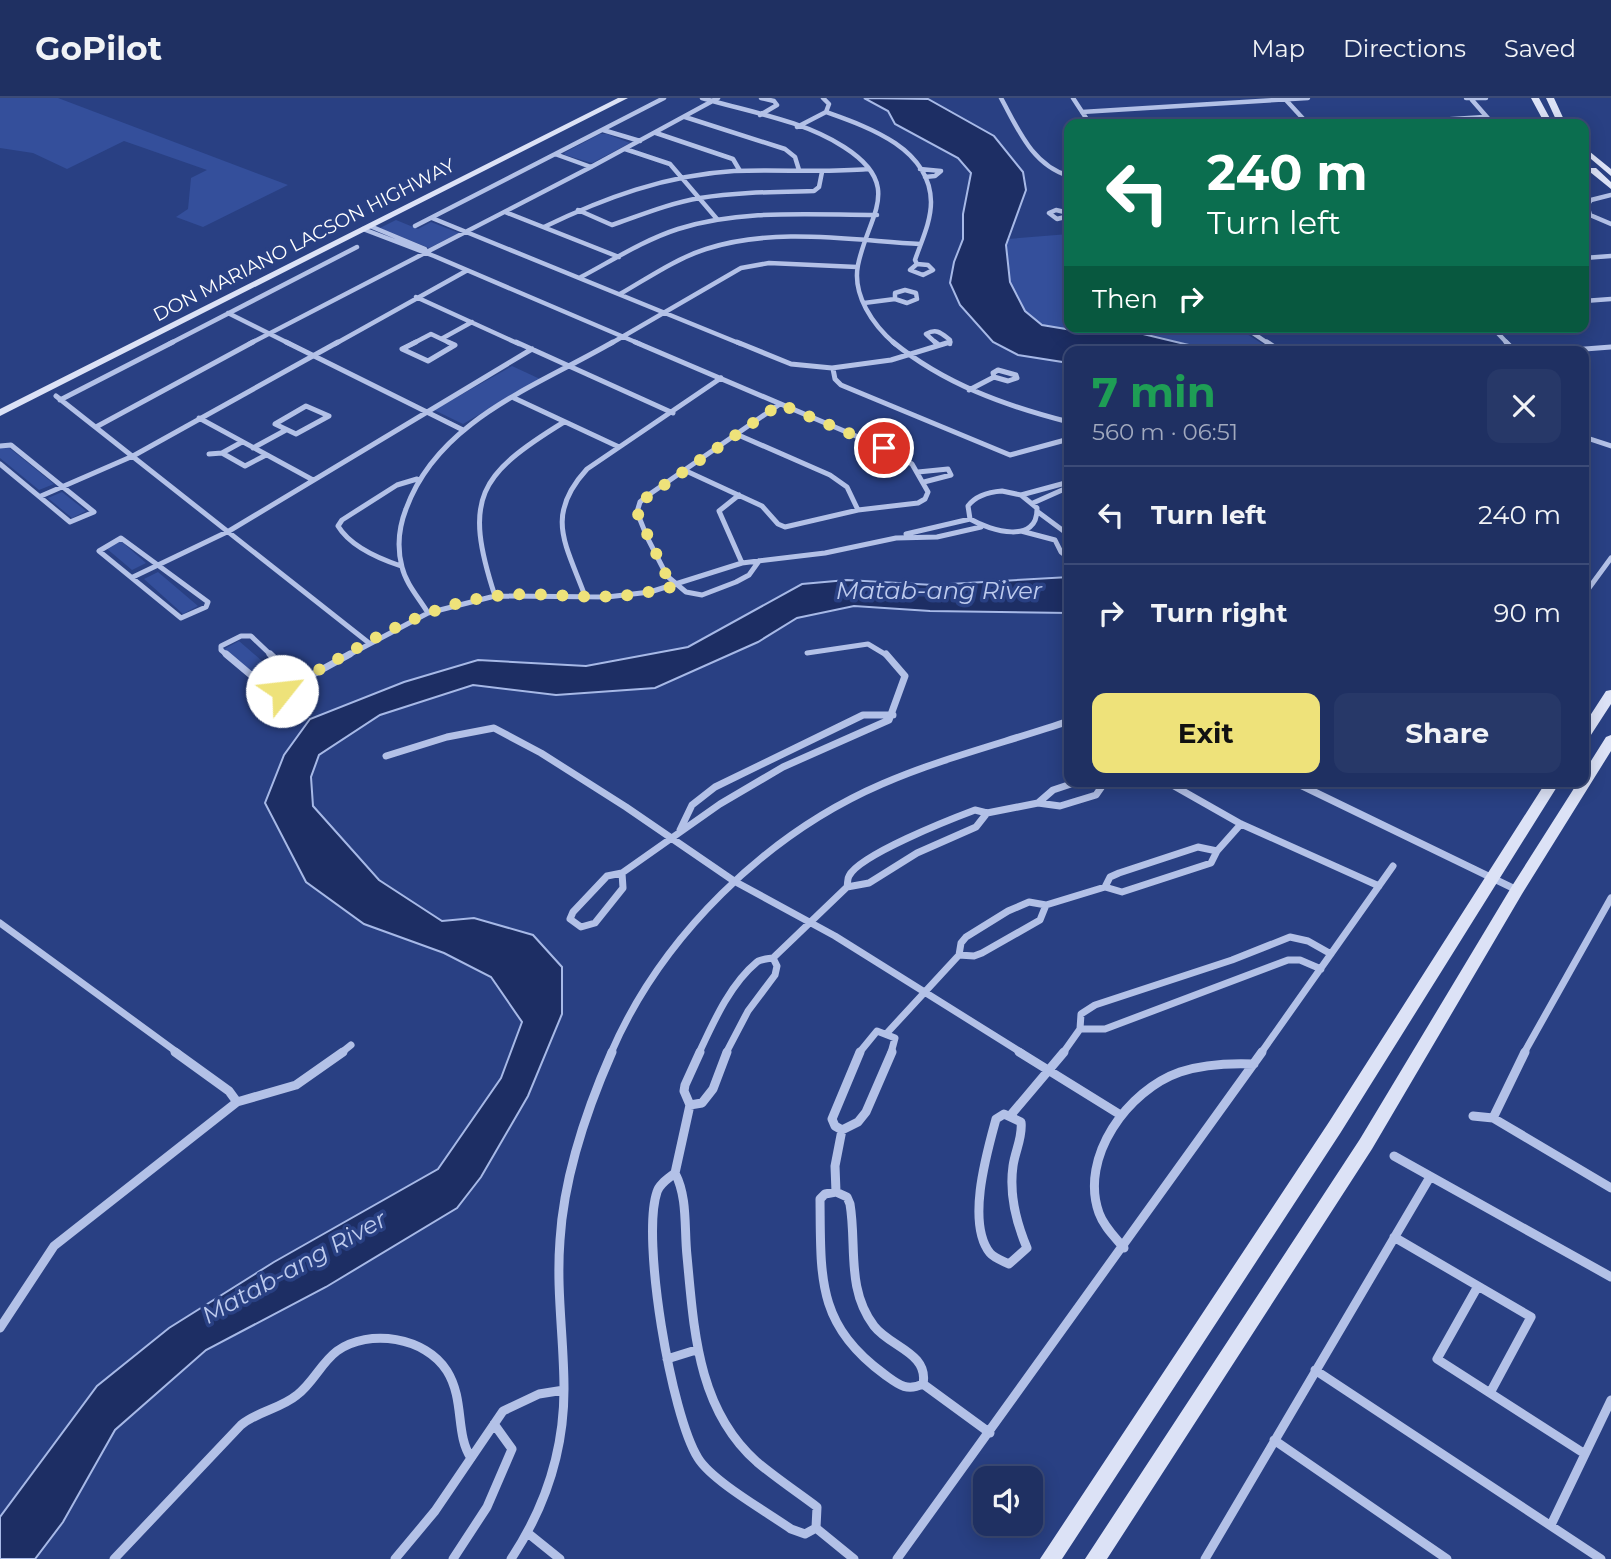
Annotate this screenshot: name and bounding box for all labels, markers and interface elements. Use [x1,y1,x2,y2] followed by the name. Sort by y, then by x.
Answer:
[35,28,162,68] text: GoPilot
[1252,34,1305,63] text: Map
[1343,34,1466,63] text: Directions
[1504,34,1576,63] text: Saved
[1207,143,1368,202] text: 240 m
[1092,147,1183,238] icon: left
[149,153,460,326] street label: DON MARIANO LACSON HIGHWAY
[1207,203,1341,242] text: Turn left
[1172,280,1210,318] icon: right
[1092,283,1158,315] text: Then
[1092,366,1216,418] text: 7 min
[1487,369,1561,443] button: close
[854,418,914,478] pin
[1092,418,1238,446] text: 560 m · 06:51
[865,429,903,467] icon: arrive
[1092,496,1130,534] icon: left
[1151,499,1267,531] text: Turn left
[1478,499,1561,531] text: 240 m
[836,576,1044,605] water label: Matab-ang River
[1092,594,1130,632] icon: right
[1151,597,1287,629] text: Turn right
[1494,597,1561,629] text: 90 m
[245,654,319,728] position arrow
[1092,693,1320,773] button: Exit
[1334,693,1561,773] button: Share
[197,1204,393,1330] water label: Matab-ang River
[973,1466,1043,1536] map controls
[973,1466,1043,1536] button: sound

